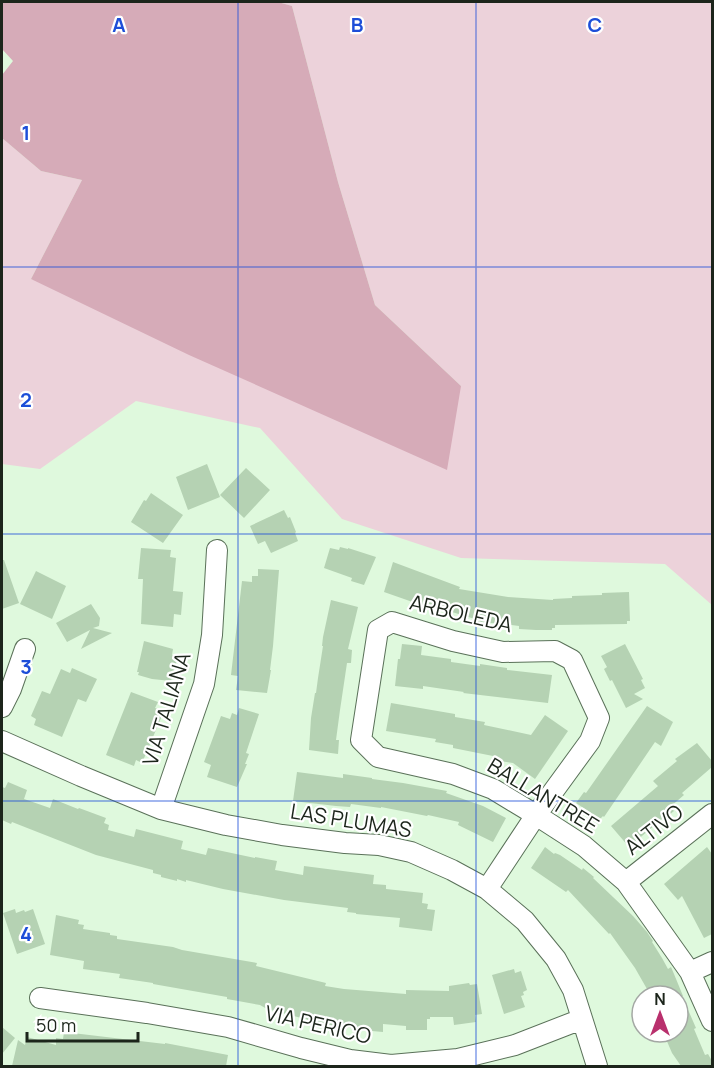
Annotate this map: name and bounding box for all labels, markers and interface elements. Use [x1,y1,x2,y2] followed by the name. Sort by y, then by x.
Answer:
[112,11,126,38] text: A
[351,11,364,38] text: B
[588,11,602,38] text: C
[22,119,30,146] text: 1
[20,386,32,413] text: 2
[407,588,515,638] street label: ARBOLEDA
[136,649,197,769] street label: VIA TALIANA
[20,653,32,680] text: 3
[483,751,604,839] street label: BALLANTREE
[289,797,414,843] street label: LAS PLUMAS
[618,798,688,861] street label: ALTIVO
[20,920,32,947] text: 4
[630,984,690,1044] north arrow
[654,988,666,1010] text: N
[262,998,374,1050] street label: VIA PERICO
[27,1005,138,1043] scale bar
[36,1013,76,1037] text: 50 m

